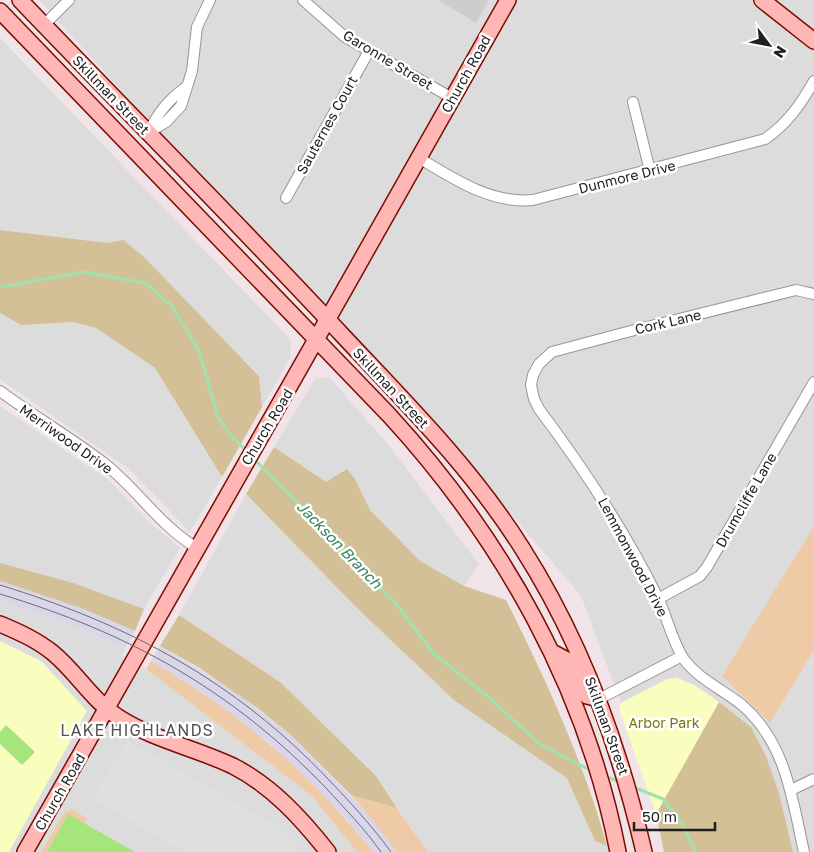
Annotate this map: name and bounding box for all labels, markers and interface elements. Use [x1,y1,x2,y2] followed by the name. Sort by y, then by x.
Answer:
[744,20,794,70] north arrow
[340,26,436,93] street label: Garonne Street
[437,32,494,115] street label: Church Road
[770,43,790,61] text: N
[69,52,153,138] street label: Skillman Street
[292,73,361,177] street label: Sauternes Court
[577,156,677,197] street label: Dunmore Drive
[633,306,703,337] street label: Cork Lane
[350,344,433,431] street label: Skillman Street
[237,386,296,468] street label: Church Road
[17,400,116,477] street label: Merriwood Drive
[712,449,780,550] street label: Drumcliffe Lane
[595,494,672,619] street label: Lemmonwood Drive
[294,497,386,592] water label: Jackson Branch
[582,674,633,777] street label: Skillman Street
[628,714,700,731] park label: Arbor Park
[60,720,214,740] district label: LAKE HIGHLANDS
[31,750,88,833] street label: Church Road
[634,800,715,832] scale bar
[642,807,677,825] text: 50 m

